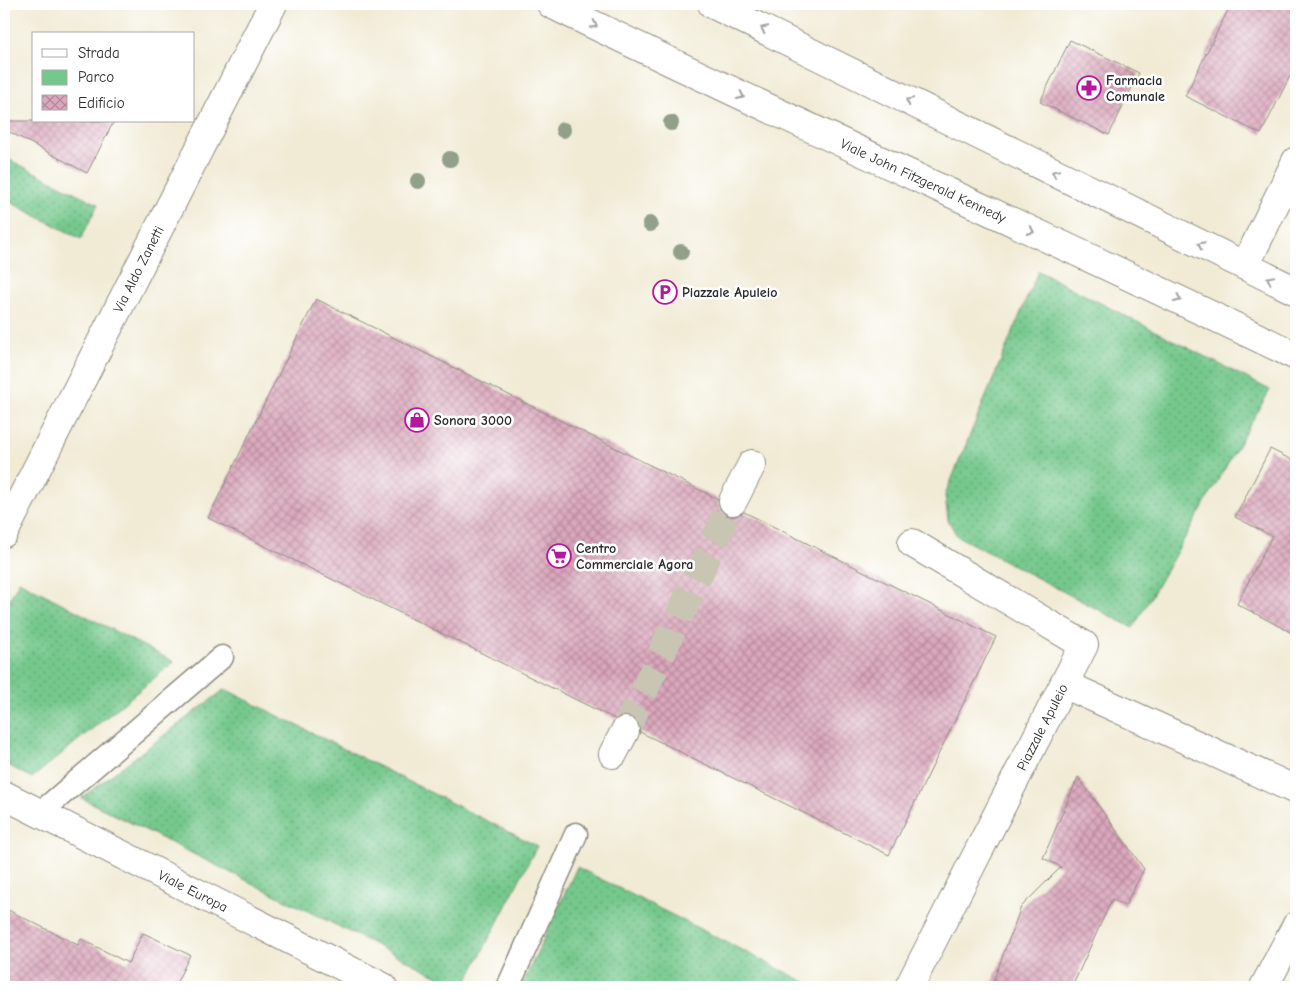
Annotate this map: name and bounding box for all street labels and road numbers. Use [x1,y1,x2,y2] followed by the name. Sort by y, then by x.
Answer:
[838,135,1009,227] street label: Viale John Fitzgerald Kennedy
[110,223,168,315] street label: Via Aldo Zanetti
[1013,681,1072,774] street label: Piazzale Apuleio
[155,867,231,916] street label: Viale Europa

